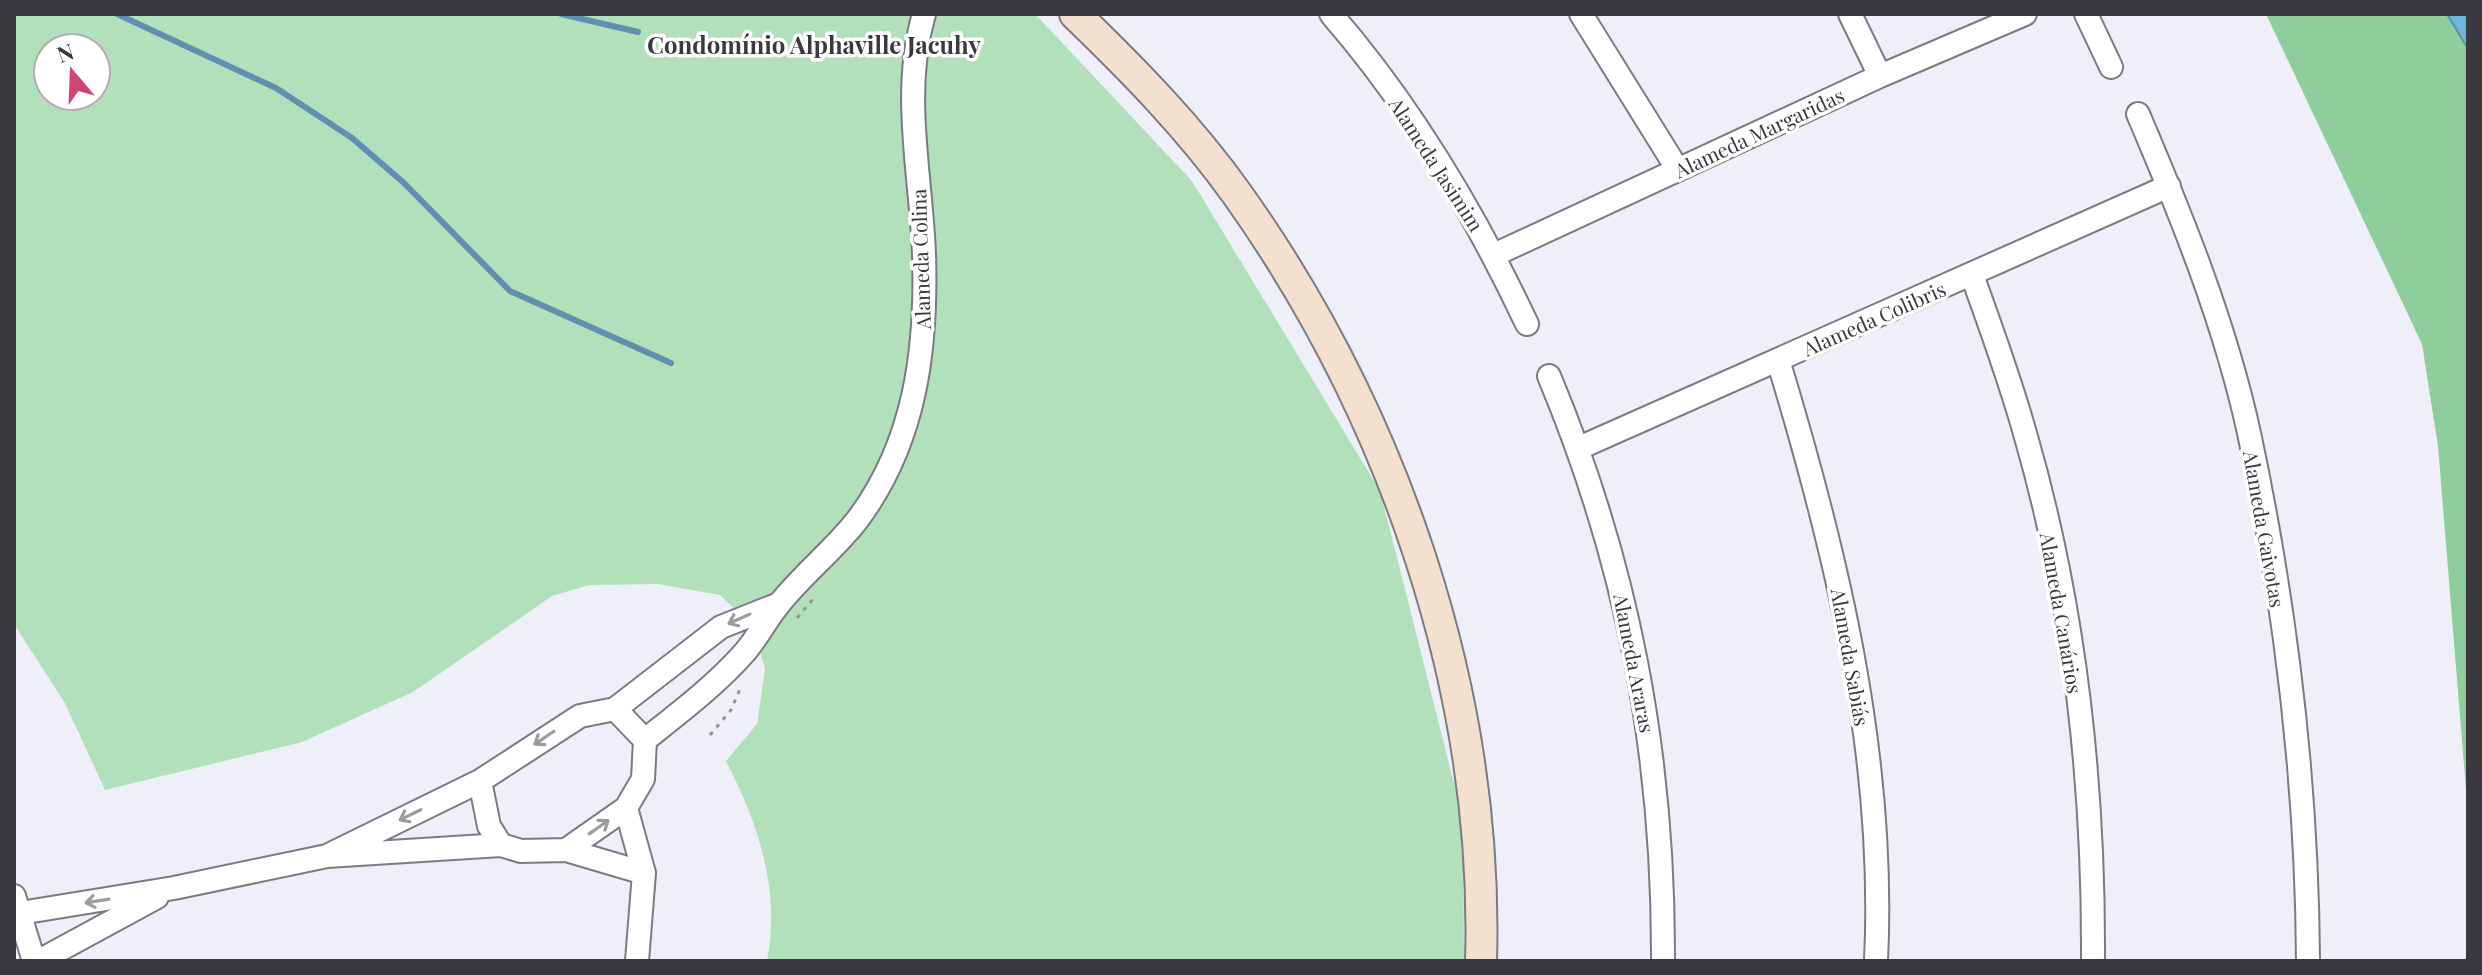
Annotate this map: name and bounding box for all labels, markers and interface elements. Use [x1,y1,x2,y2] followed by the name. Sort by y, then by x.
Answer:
[647,28,981,60] district label: Condomínio Alphaville Jacuhy
[32,32,112,112] north arrow
[53,35,78,69] text: N
[1669,81,1848,184] street label: Alameda Margaridas
[1383,91,1491,236] street label: Alameda Jasimim
[904,188,936,331] street label: Alameda Colina
[1797,274,1950,362] street label: Alameda Colibris
[2238,447,2292,610] street label: Alameda Gaivotas
[2034,530,2089,695] street label: Alameda Canários
[1825,585,1876,728] street label: Alameda Sabiás
[1608,590,1662,735] street label: Alameda Araras
[727,612,751,627] one-way arrow
[534,730,556,746] one-way arrow
[399,808,423,824] one-way arrow
[587,819,609,835] one-way arrow
[85,894,110,909] one-way arrow

